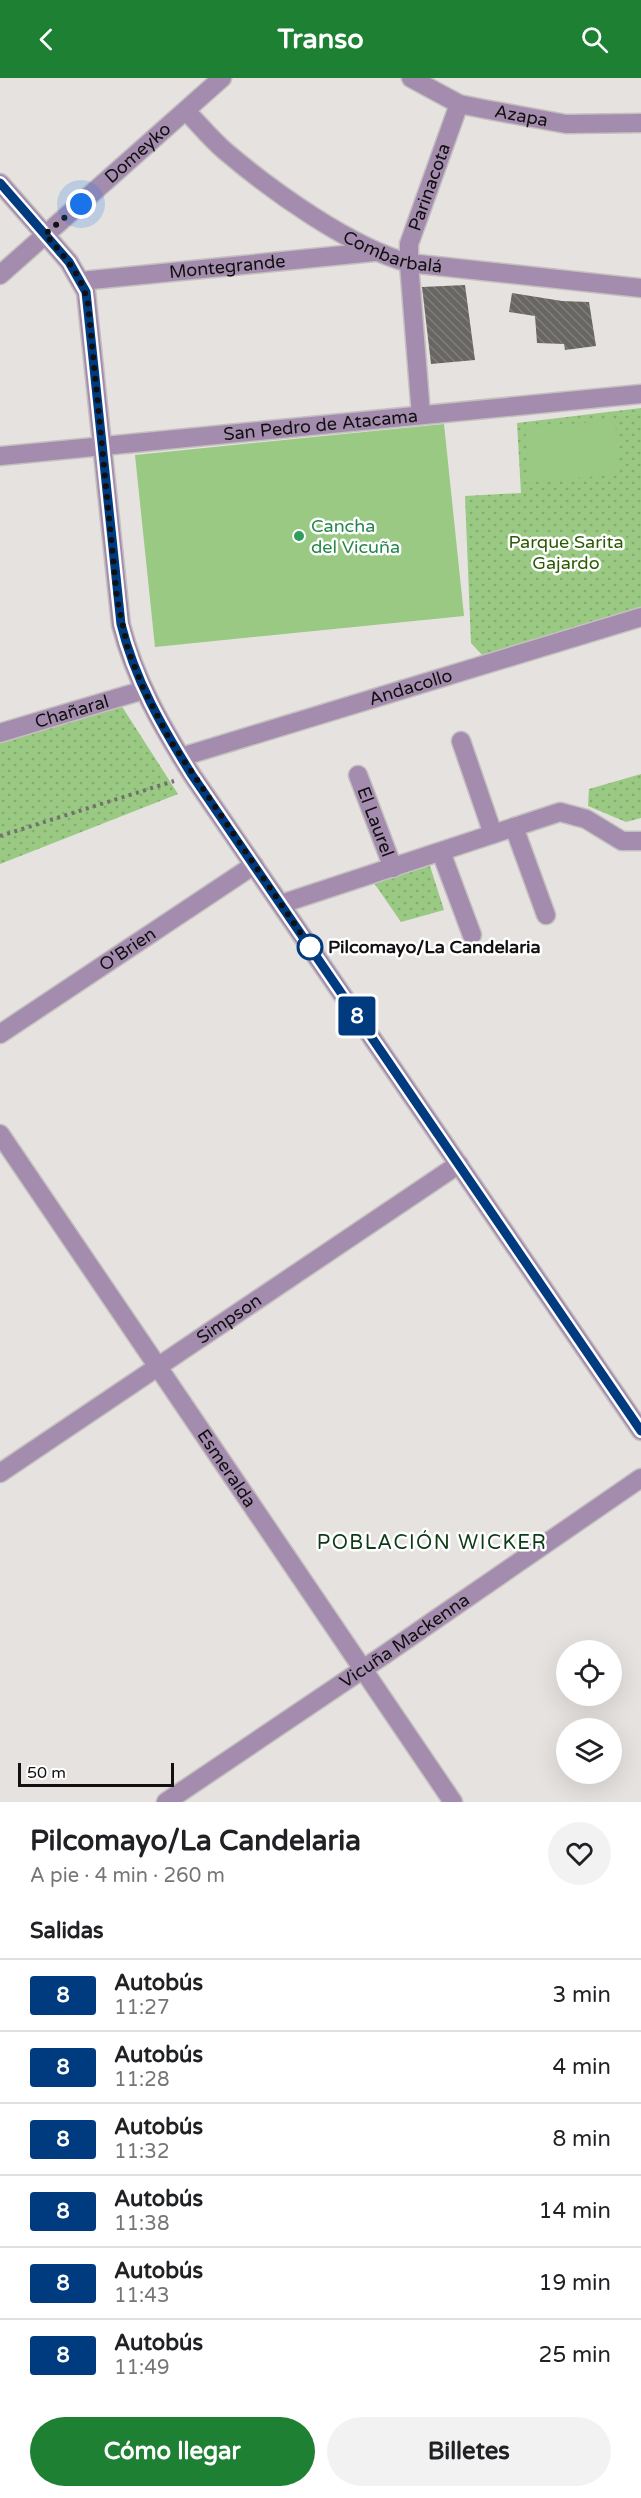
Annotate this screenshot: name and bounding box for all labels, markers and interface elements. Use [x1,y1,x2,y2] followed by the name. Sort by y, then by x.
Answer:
[30,23,63,56] icon: back
[277,23,364,56] text: Transo
[578,23,611,56] icon: search
[493,100,550,132] street label: Azapa
[100,118,175,188] street label: Domeyko
[404,140,455,234] street label: Parinacota
[66,189,96,219] your location
[339,225,443,278] street label: Combarbalá
[168,250,286,283] street label: Montegrande
[222,405,419,445] street label: San Pedro de Atacama
[311,515,400,558] place label: Cancha del Vicuña
[292,529,306,543] marker: Cancha del Vicuña
[508,531,624,574] park label: Parque Sarita Gajardo
[366,664,455,710] street label: Andacollo
[32,690,112,733] street label: Chañaral
[352,784,399,860] street label: El Laurel
[95,922,160,976] street label: O'Brien
[297,934,323,960] marker: Pilcomayo/La Candelaria
[328,936,541,958] place label: Pilcomayo/La Candelaria
[338,996,376,1036] line badge: 8
[350,1004,364,1029] text: 8
[192,1289,266,1349] street label: Simpson
[192,1425,261,1512] street label: Esmeralda
[317,1530,547,1555] district label: POBLACIÓN WICKER
[336,1589,474,1693] street label: Vicuña Mackenna
[556,1640,622,1784] map controls
[556,1640,622,1706] button: locate
[556,1718,622,1784] button: layers
[18,1760,174,1788] scale bar
[27,1763,66,1783] text: 50 m
[548,1822,611,1885] button: heart
[30,1824,361,1858] text: Pilcomayo/La Candelaria
[30,1864,225,1888] text: A pie · 4 min · 260 m
[30,1918,104,1944] text: Salidas
[114,1970,203,1996] text: Autobús
[552,1982,611,2008] text: 3 min
[56,1983,70,2008] text: 8
[114,1996,169,2020] text: 11:27
[114,2042,203,2068] text: Autobús
[552,2054,611,2080] text: 4 min
[56,2055,70,2080] text: 8
[114,2068,169,2092] text: 11:28
[114,2114,203,2140] text: Autobús
[552,2126,611,2152] text: 8 min
[56,2127,70,2152] text: 8
[114,2140,169,2164] text: 11:32
[114,2186,203,2212] text: Autobús
[539,2198,611,2224] text: 14 min
[56,2199,70,2224] text: 8
[114,2212,169,2236] text: 11:38
[114,2258,203,2284] text: Autobús
[539,2270,611,2296] text: 19 min
[56,2271,70,2296] text: 8
[114,2284,169,2308] text: 11:43
[114,2330,203,2356] text: Autobús
[539,2342,611,2368] text: 25 min
[56,2343,70,2368] text: 8
[114,2356,169,2380] text: 11:49
[30,2417,315,2486] button: Cómo llegar
[327,2417,611,2486] button: Billetes

